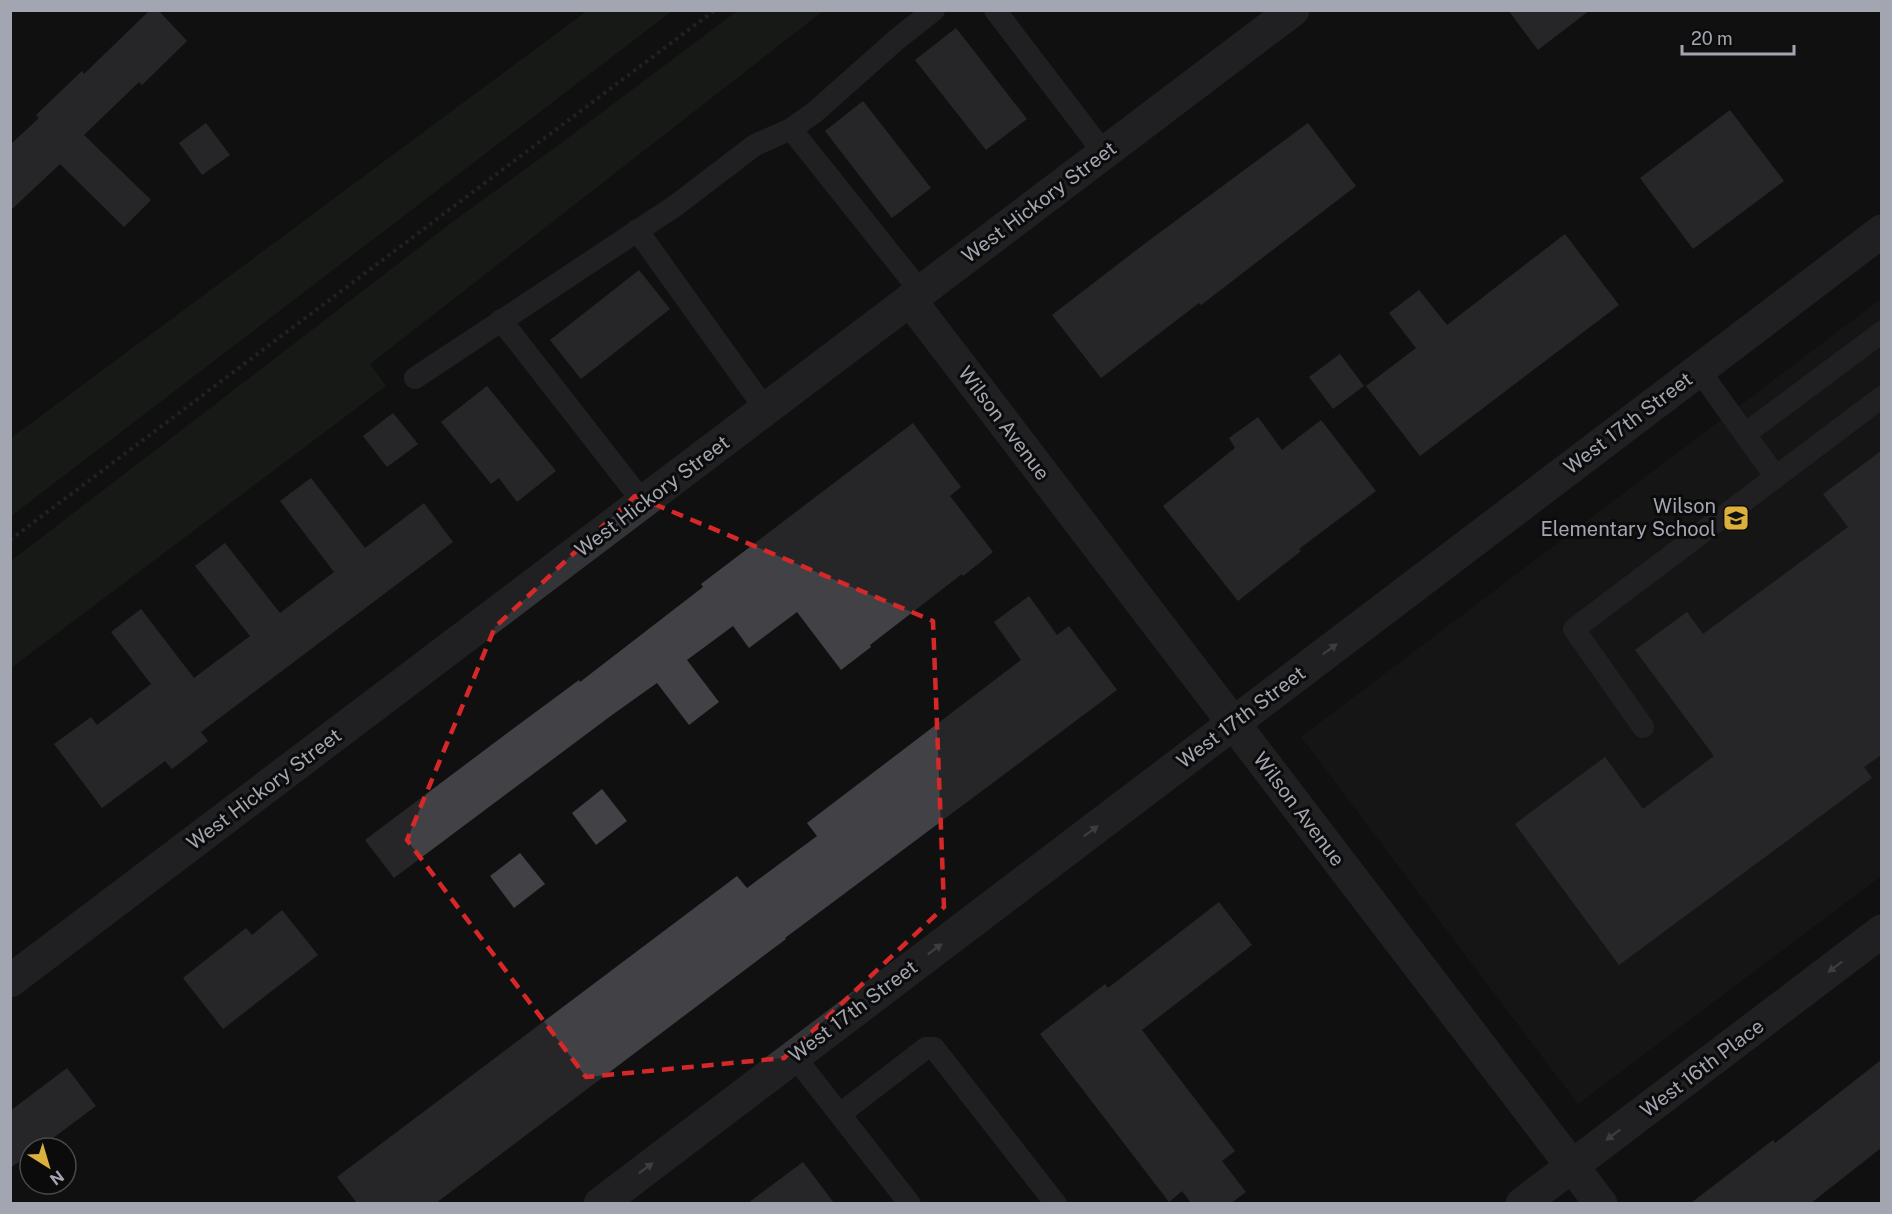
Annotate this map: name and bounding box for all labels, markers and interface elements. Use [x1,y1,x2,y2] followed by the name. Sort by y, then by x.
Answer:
[1682,18,1794,56] scale bar
[1691,28,1733,49] text: 20 m
[957,136,1121,268] street label: West Hickory Street
[953,361,1055,485] street label: Wilson Avenue
[1559,367,1697,479] street label: West 17th Street
[570,430,734,562] street label: West Hickory Street
[1541,494,1716,541] place label: Wilson Elementary School
[1721,503,1751,533] school or university icon: Wilson Elementary School
[1322,644,1337,656] one-way arrow
[1172,661,1310,773] street label: West 17th Street
[182,723,346,855] street label: West Hickory Street
[1248,747,1350,871] street label: Wilson Avenue
[1083,825,1098,837] one-way arrow
[928,943,943,955] one-way arrow
[784,955,922,1067] street label: West 17th Street
[1827,960,1843,973] one-way arrow
[1635,1014,1769,1122] street label: West 16th Place
[1605,1129,1620,1141] one-way arrow
[18,1136,78,1196] north arrow
[638,1162,654,1174] one-way arrow
[46,1166,67,1189] text: N

